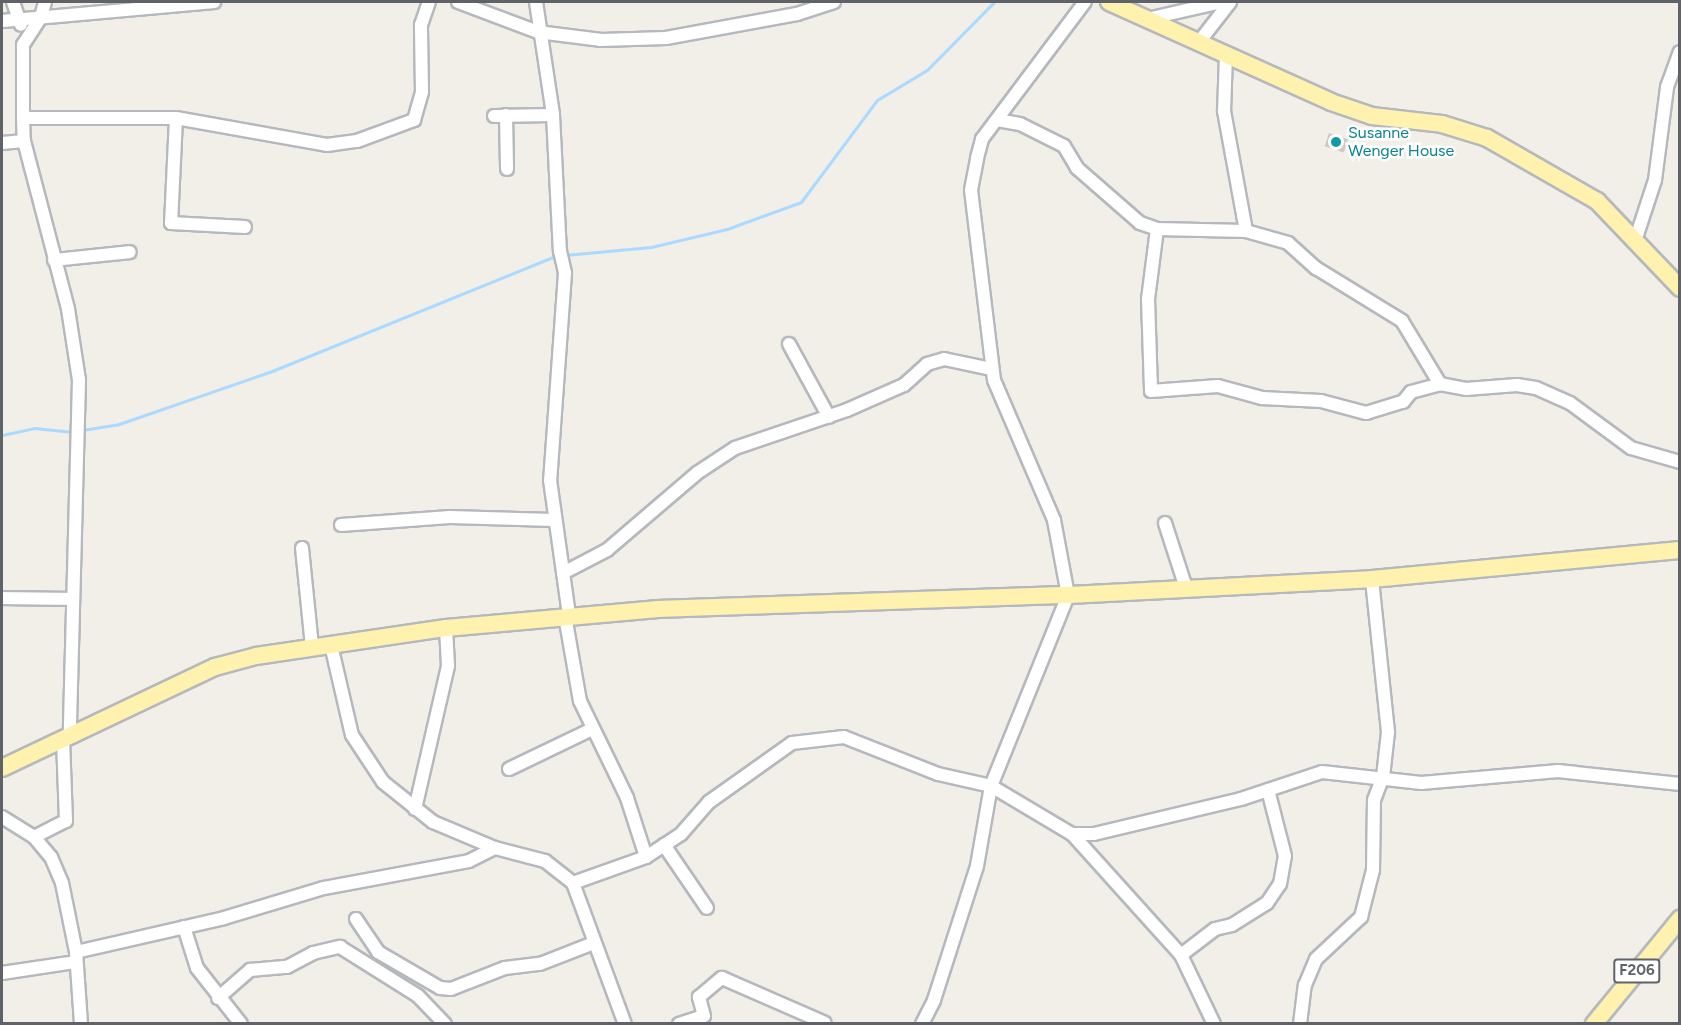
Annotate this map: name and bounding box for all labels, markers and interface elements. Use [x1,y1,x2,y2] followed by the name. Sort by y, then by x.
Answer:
[1348,123,1454,161] place label: Susanne Wenger House
[1329,135,1343,149] marker: Susanne Wenger House
[1613,959,1661,983] road number: F206

